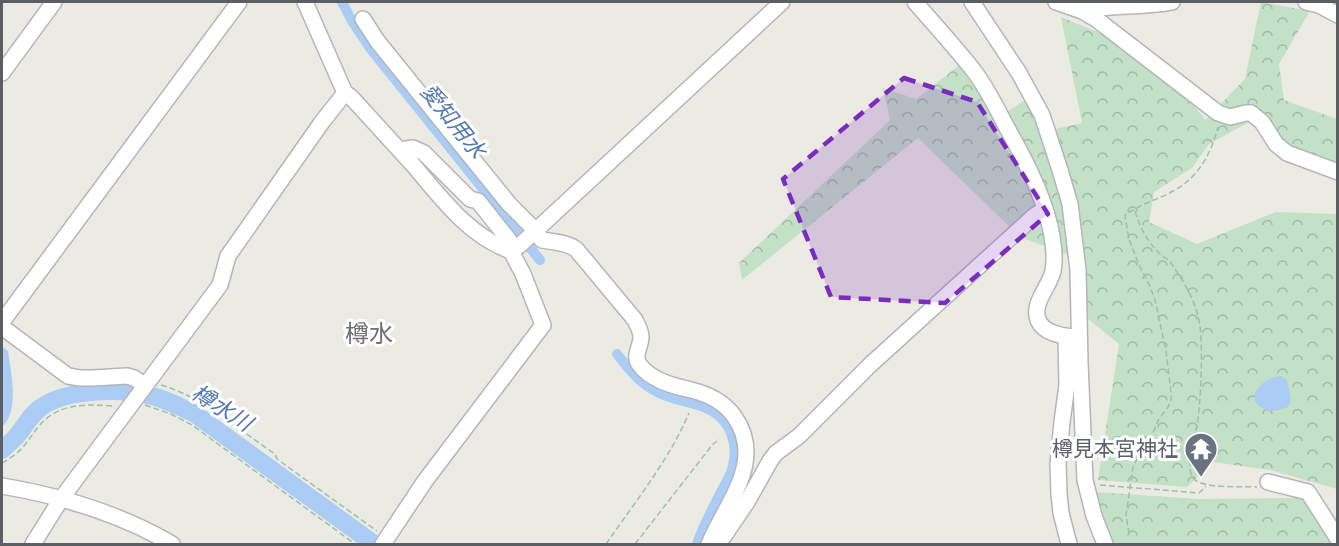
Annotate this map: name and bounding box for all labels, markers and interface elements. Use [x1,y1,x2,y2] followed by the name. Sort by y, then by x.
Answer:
[416,79,492,165] water label: 愛知用水
[345,320,393,348] district label: 樽水
[187,380,258,437] water label: 樽水川
[1183,431,1219,478] temple icon: 樽見本宮神社
[1052,437,1178,461] place label: 樽見本宮神社

